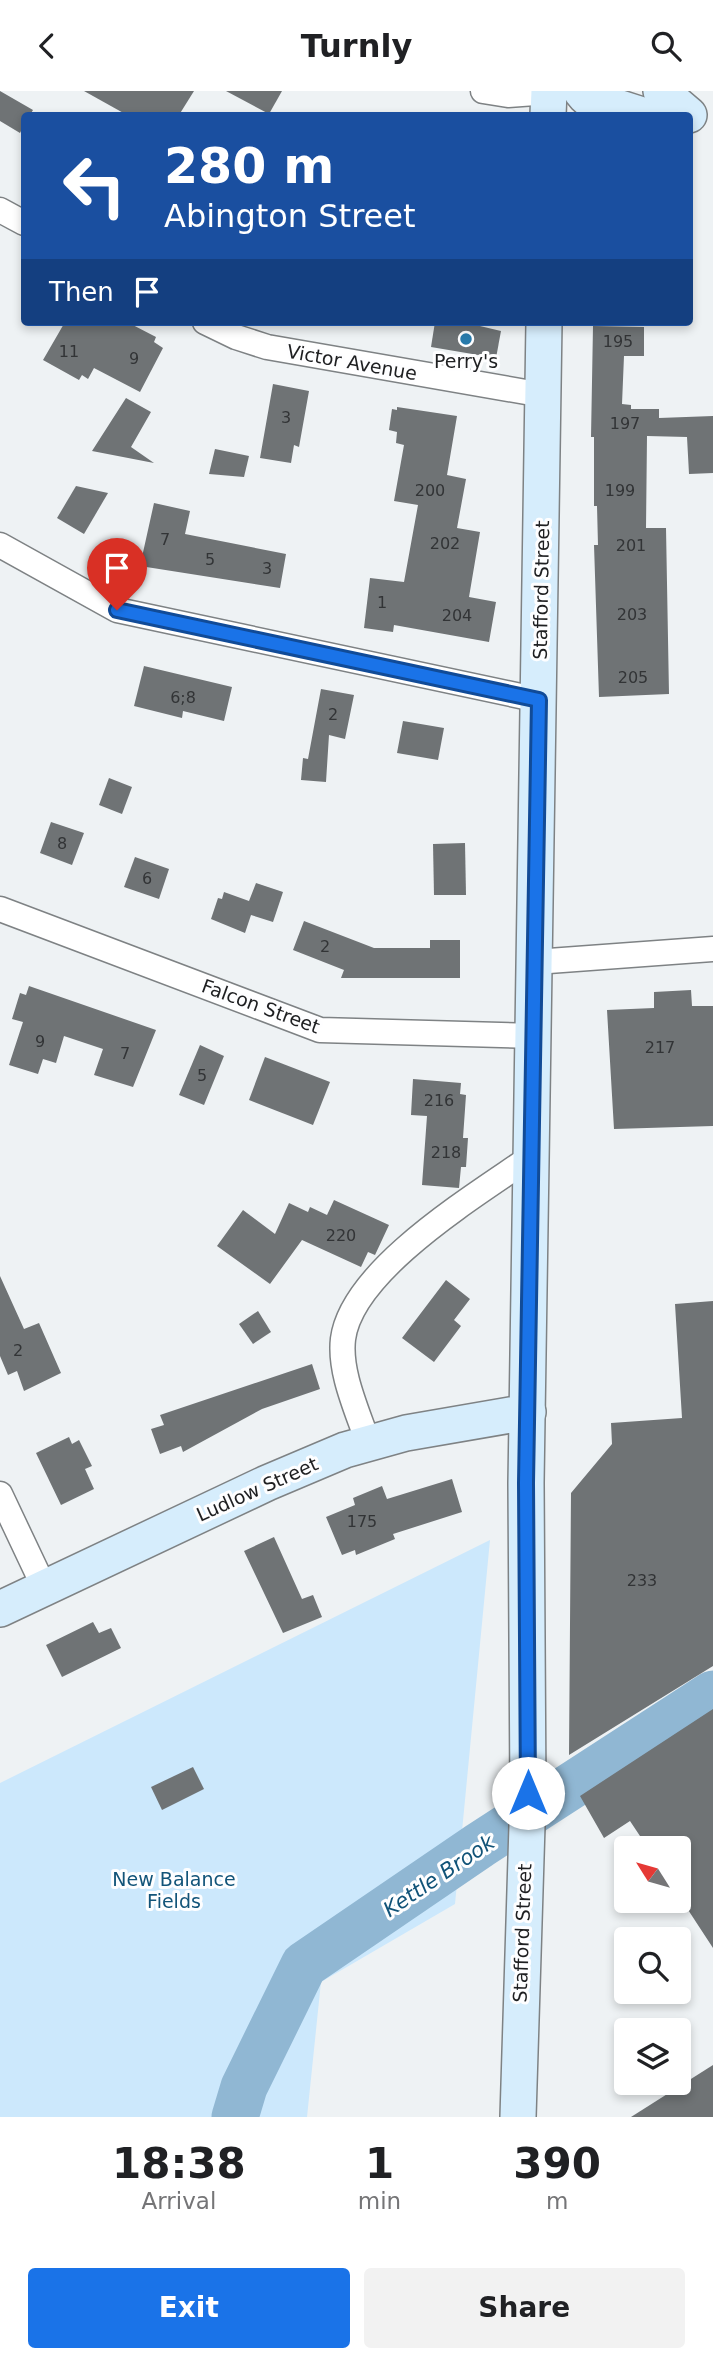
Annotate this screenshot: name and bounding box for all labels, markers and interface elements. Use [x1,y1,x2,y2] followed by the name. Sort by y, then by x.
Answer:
[28,27,66,65] icon: back
[301,27,412,65] text: Turnly
[647,27,685,65] icon: search
[164,138,334,195] text: 280 m
[49,140,140,231] icon: left
[164,197,416,235] text: Abington Street
[128,273,166,311] icon: arrive
[49,277,114,307] text: Then
[458,331,474,347] marker: Perry's
[603,332,633,351] house number: 195
[285,340,419,384] street label: Victor Avenue
[59,342,79,361] house number: 11
[129,349,139,368] house number: 9
[434,350,498,372] place label: Perry's
[281,408,291,427] house number: 3
[610,414,640,433] house number: 197
[415,481,445,500] house number: 200
[605,481,635,500] house number: 199
[529,520,553,660] street label: Stafford Street
[160,530,170,549] house number: 7
[430,534,460,553] house number: 202
[616,536,646,555] house number: 201
[87,538,147,610] pin
[98,549,136,587] icon: arrive
[205,550,215,569] house number: 5
[262,559,272,578] house number: 3
[377,593,387,612] house number: 1
[617,605,647,624] house number: 203
[442,606,472,625] house number: 204
[618,668,648,687] house number: 205
[170,688,196,707] house number: 6;8
[328,705,338,724] house number: 2
[57,834,67,853] house number: 8
[142,869,152,888] house number: 6
[320,937,330,956] house number: 2
[199,974,323,1038] street label: Falcon Street
[35,1032,45,1051] house number: 9
[645,1038,675,1057] house number: 217
[120,1044,130,1063] house number: 7
[197,1066,207,1085] house number: 5
[424,1091,454,1110] house number: 216
[431,1143,461,1162] house number: 218
[326,1226,356,1245] house number: 220
[13,1341,23,1360] house number: 2
[193,1452,321,1526] street label: Ludlow Street
[347,1512,377,1531] house number: 175
[627,1571,657,1590] house number: 233
[491,1756,565,1830] position arrow
[379,1830,500,1922] water label: Kettle Brook
[614,1836,691,1913] north arrow
[614,1836,691,2095] map controls
[509,1863,535,2003] street label: Stafford Street
[112,1868,236,1912] park label: New Balance Fields
[614,1927,691,2004] button: search
[614,2018,691,2095] button: layers
[112,2139,246,2188] text: 18:38
[365,2139,394,2188] text: 1
[513,2139,601,2188] text: 390
[142,2188,216,2214] text: Arrival
[358,2188,401,2214] text: min
[546,2188,568,2214] text: m
[28,2268,350,2348] button: Exit
[364,2268,685,2348] button: Share

